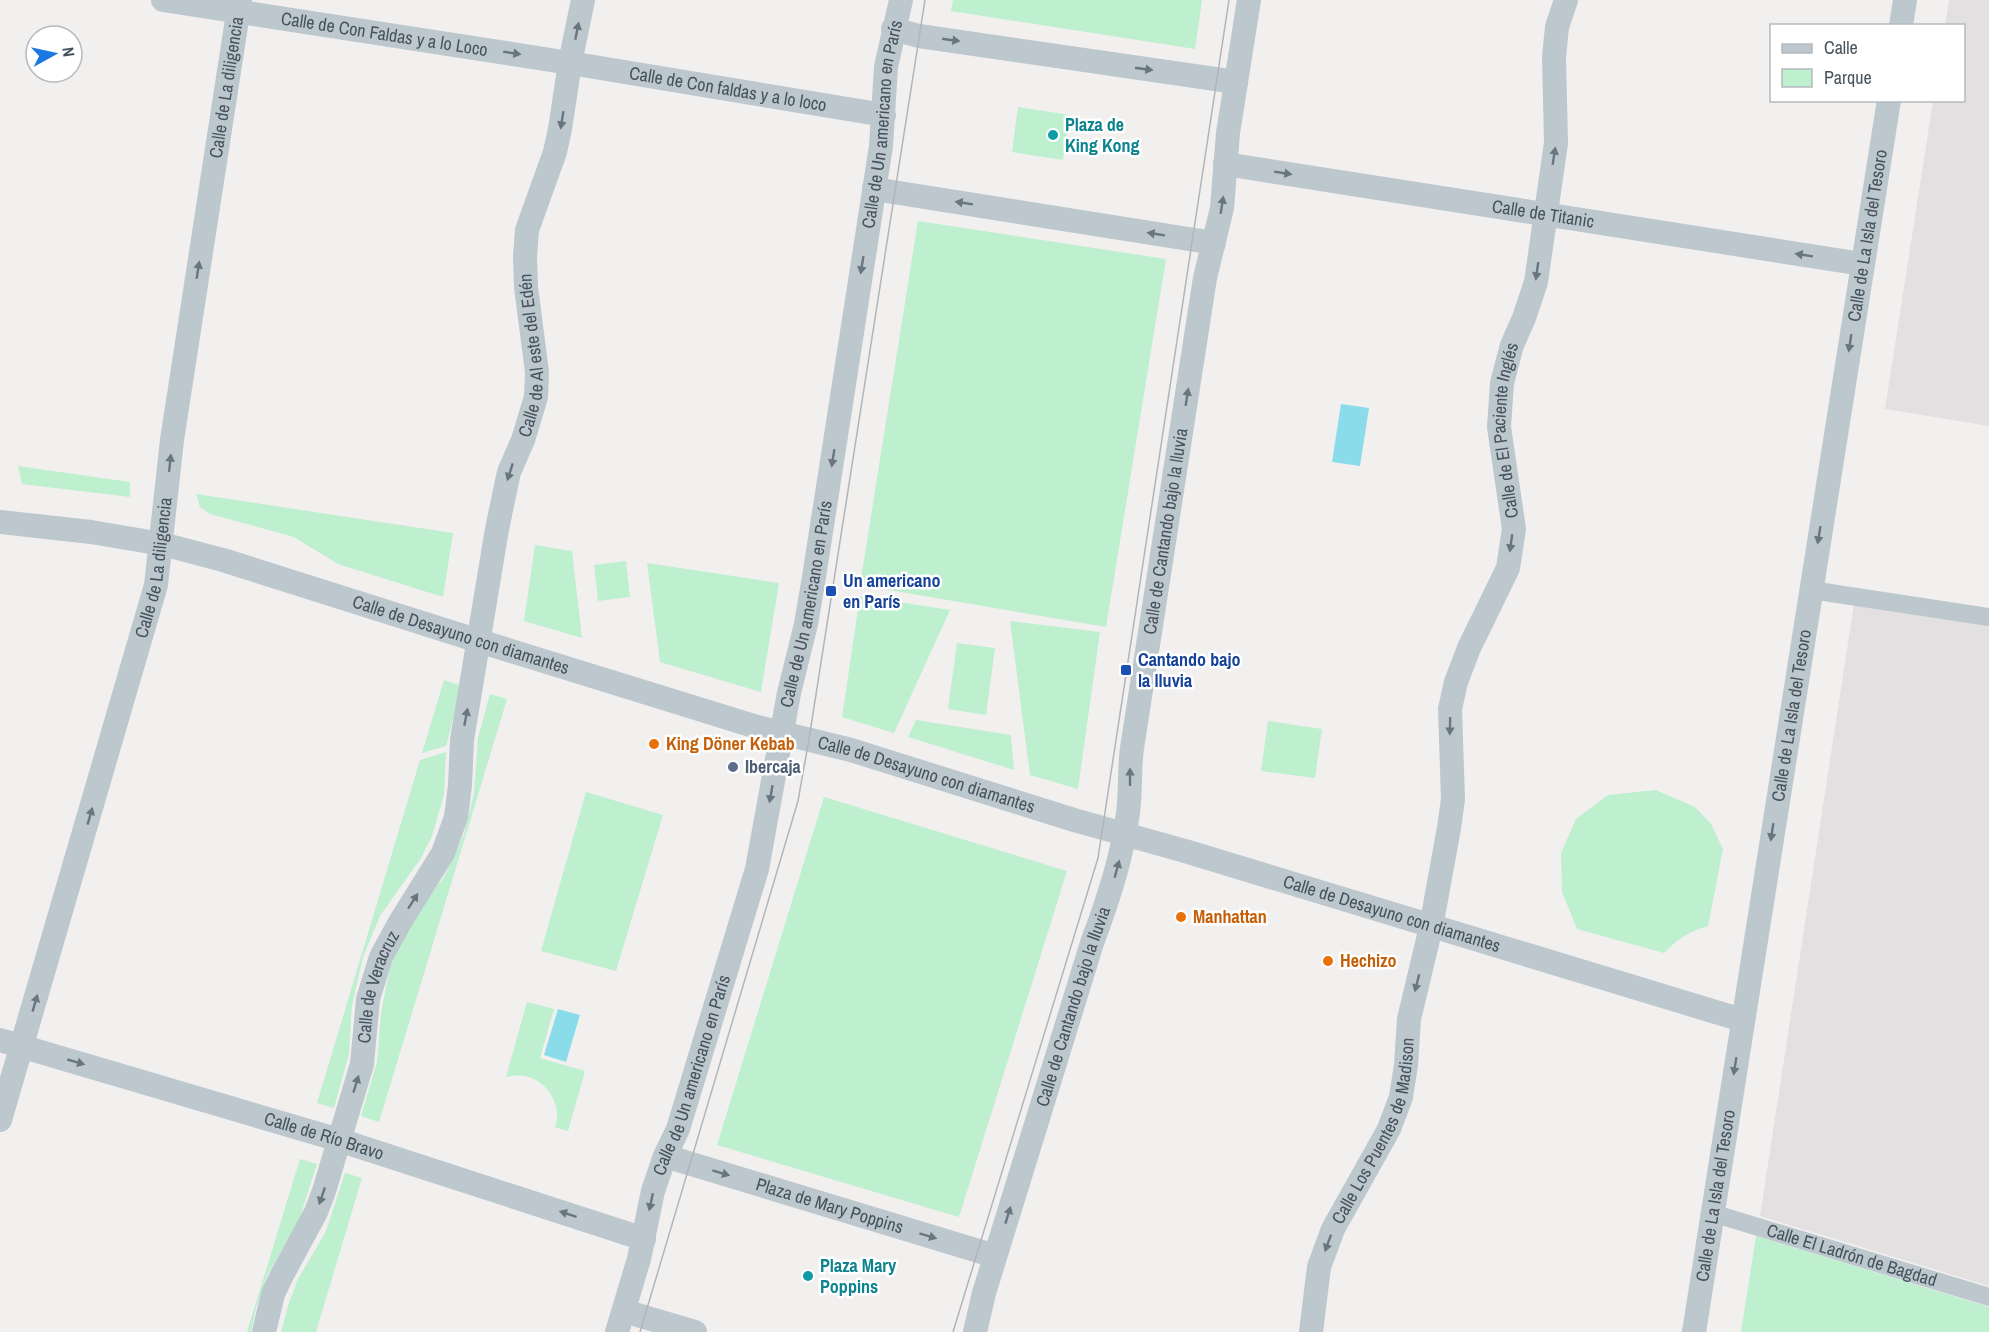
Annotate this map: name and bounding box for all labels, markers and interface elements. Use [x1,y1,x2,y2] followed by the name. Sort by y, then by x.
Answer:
[279,5,489,62] street label: Calle de Con Faldas y a lo Loco
[203,15,249,160] street label: Calle de La diligencia
[855,18,908,230] street label: Calle de Un americano en París
[573,22,582,41] one-way arrow
[24,24,84,84] north arrow
[1770,24,1965,102] legend
[1824,35,1858,60] text: Calle
[942,36,961,45] one-way arrow
[57,46,80,58] text: N
[502,49,521,58] one-way arrow
[628,60,829,117] street label: Calle de Con faldas y a lo loco
[1134,64,1153,73] one-way arrow
[1824,65,1872,90] text: Parque
[557,111,566,130] one-way arrow
[1065,112,1140,158] place label: Plaza de King Kong
[1046,128,1060,142] marker: Plaza de King Kong
[1550,146,1559,165] one-way arrow
[1841,148,1893,323] street label: Calle de La Isla del Tesoro
[1274,169,1293,178] one-way arrow
[1490,193,1596,234] street label: Calle de Titanic
[1218,196,1227,215] one-way arrow
[954,199,973,208] one-way arrow
[1147,230,1166,239] one-way arrow
[1795,250,1814,259] one-way arrow
[858,256,867,275] one-way arrow
[194,261,203,280] one-way arrow
[1532,262,1542,281] one-way arrow
[512,273,549,440] street label: Calle de Al este del Edén
[1845,333,1854,352] one-way arrow
[1486,340,1524,520] street label: Calle de El Paciente Inglés
[1182,387,1191,406] one-way arrow
[1137,426,1194,636] street label: Calle de Cantando bajo la lluvia
[828,449,837,468] one-way arrow
[165,454,174,473] one-way arrow
[504,463,514,481] one-way arrow
[128,496,178,641] street label: Calle de La diligencia
[774,499,838,709] street label: Calle de Un americano en París
[1815,526,1824,545] one-way arrow
[1507,534,1516,553] one-way arrow
[843,568,941,614] place label: Un americano en París
[824,584,838,598] marker: Un americano en París
[349,589,572,680] street label: Calle de Desayuno con diamantes
[1765,628,1817,803] street label: Calle de La Isla del Tesoro
[1138,647,1241,693] place label: Cantando bajo la lluvia
[1119,663,1133,677] marker: Cantando bajo la lluvia
[462,708,471,727] one-way arrow
[1445,717,1455,736] one-way arrow
[815,729,1038,819] street label: Calle de Desayuno con diamantes
[666,731,795,756] place label: King Döner Kebab
[647,737,661,751] marker: King Döner Kebab
[745,754,802,779] place label: Ibercaja
[726,760,740,774] marker: Ibercaja
[1125,767,1135,786] one-way arrow
[766,785,775,804] one-way arrow
[86,807,95,825] one-way arrow
[1767,822,1776,841] one-way arrow
[1113,860,1123,878] one-way arrow
[1280,869,1504,958] street label: Calle de Desayuno con diamantes
[407,893,418,909] one-way arrow
[1029,903,1116,1110] street label: Calle de Cantando bajo la lluvia
[1193,904,1267,929] place label: Manhattan
[1174,910,1188,924] marker: Manhattan
[351,926,405,1044] street label: Calle de Veracruz
[1340,948,1397,973] place label: Hechizo
[1321,954,1335,968] marker: Hechizo
[646,972,736,1179] street label: Calle de Un americano en París
[1411,974,1421,992] one-way arrow
[31,994,40,1012] one-way arrow
[1325,1037,1420,1228] street label: Calle Los Puentes de Madison
[1730,1056,1739,1075] one-way arrow
[67,1058,85,1067] one-way arrow
[352,1075,361,1093] one-way arrow
[261,1106,387,1166] street label: Calle de Río Bravo
[1689,1108,1741,1283] street label: Calle de La Isla del Tesoro
[712,1169,730,1178] one-way arrow
[753,1171,906,1240] street label: Plaza de Mary Poppins
[316,1187,326,1205] one-way arrow
[646,1193,655,1212] one-way arrow
[1004,1206,1013,1224] one-way arrow
[559,1209,577,1218] one-way arrow
[1764,1217,1940,1292] street label: Calle El Ladrón de Bagdad
[919,1232,937,1241] one-way arrow
[1322,1234,1332,1252] one-way arrow
[820,1253,897,1299] place label: Plaza Mary Poppins
[801,1269,815,1283] marker: Plaza Mary Poppins

